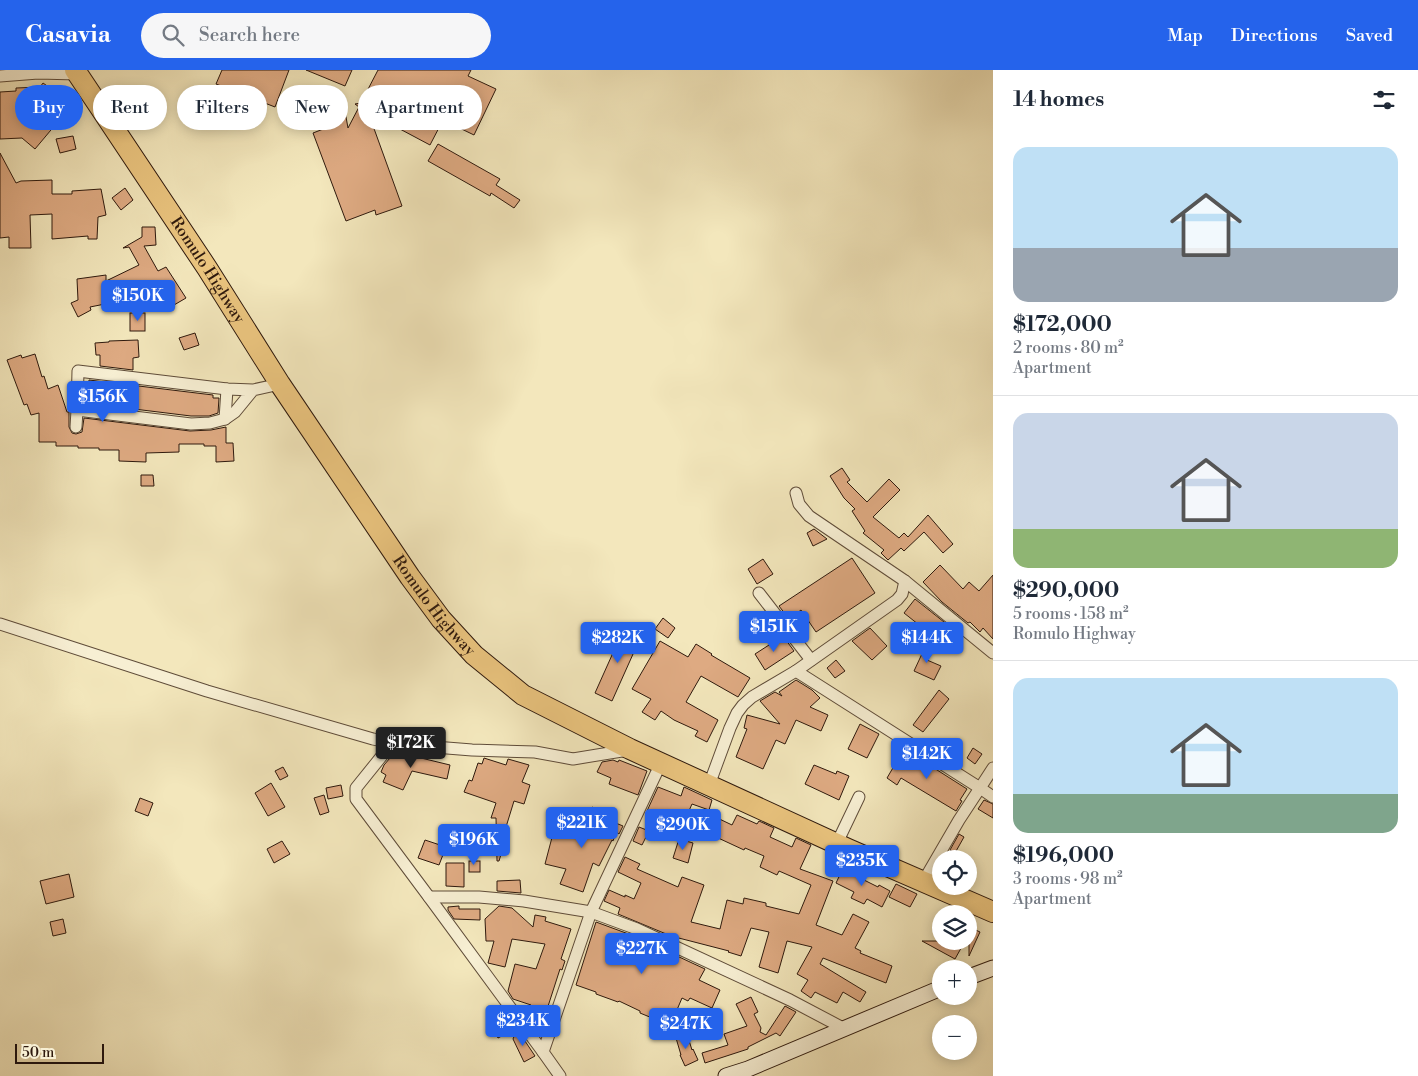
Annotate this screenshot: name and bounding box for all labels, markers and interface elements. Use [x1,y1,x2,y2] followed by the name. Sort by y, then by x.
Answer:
[141,13,491,58] search box
[25,20,111,50] text: Casavia
[159,21,187,49] icon: search
[199,23,300,47] text: Search here
[1167,24,1203,47] text: Map
[1231,24,1318,47] text: Directions
[1346,24,1393,47] text: Saved
[15,85,83,130] chip: Buy
[93,85,167,130] chip: Rent
[177,85,267,130] chip: Filters
[277,85,348,130] chip: New
[358,85,482,130] chip: Apartment
[1370,86,1398,114] icon: filters
[1013,87,1104,113] text: 14 homes
[1161,180,1251,270] icon: home
[166,213,249,327] street label: Romulo Highway
[103,280,173,322] pin: $150K
[112,286,164,306] text: $150K
[1013,312,1112,338] text: $172,000
[1013,338,1124,358] text: 2 rooms · 80 m²
[1013,358,1092,378] text: Apartment
[68,380,138,423] pin: $156K
[78,387,128,407] text: $156K
[1161,445,1251,535] icon: home
[388,551,480,660] street label: Romulo Highway
[1013,578,1119,604] text: $290,000
[1013,604,1129,624] text: 5 rooms · 158 m²
[739,610,809,653] pin: $151K
[750,617,798,637] text: $151K
[583,622,653,664] pin: $282K
[892,622,962,664] pin: $144K
[1013,624,1136,644] text: Romulo Highway
[592,628,644,648] text: $282K
[901,628,953,648] text: $144K
[1161,710,1251,800] icon: home
[376,726,446,769] pin: $172K
[387,733,435,753] text: $172K
[892,738,962,780] pin: $142K
[902,744,952,764] text: $142K
[547,806,617,849] pin: $221K
[648,808,718,851] pin: $290K
[557,813,607,833] text: $221K
[656,815,710,835] text: $290K
[439,824,509,866] pin: $196K
[449,830,499,850] text: $196K
[1013,843,1114,869] text: $196,000
[827,844,897,887] pin: $235K
[932,850,977,1060] map controls
[932,850,977,895] button: locate
[836,851,888,871] text: $235K
[1013,869,1123,889] text: 3 rooms · 98 m²
[1013,889,1092,909] text: Apartment
[932,905,977,950] button: layers
[607,932,677,975] pin: $227K
[616,939,668,959] text: $227K
[932,960,977,1005] button: +
[488,1004,558,1047] pin: $234K
[651,1008,721,1050] pin: $247K
[496,1011,550,1031] text: $234K
[660,1014,712,1034] text: $247K
[932,1015,977,1060] button: −
[15,1041,104,1064] scale bar
[22,1044,54,1062] text: 50 m

